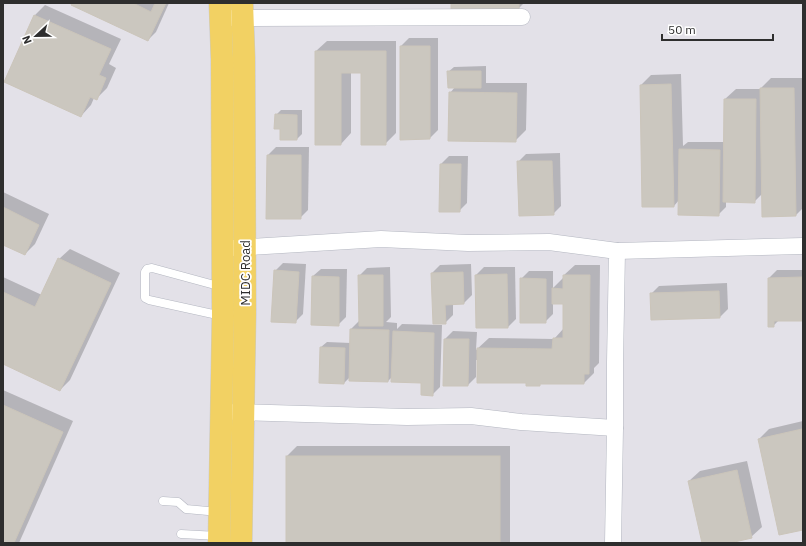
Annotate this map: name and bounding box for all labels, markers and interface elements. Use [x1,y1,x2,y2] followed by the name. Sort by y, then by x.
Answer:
[16,16,56,56] north arrow
[662,16,773,42] scale bar
[668,22,696,37] text: 50 m
[19,33,35,46] text: N
[237,240,254,306] street label: MIDC Road

